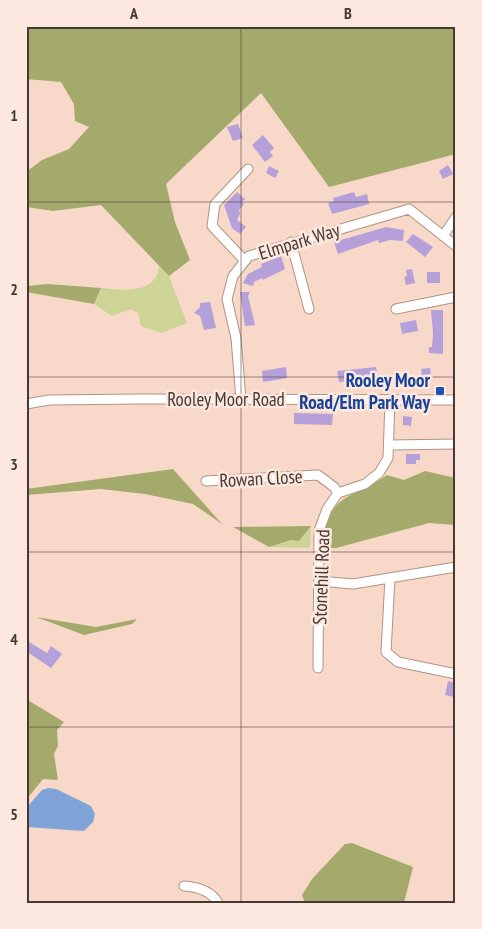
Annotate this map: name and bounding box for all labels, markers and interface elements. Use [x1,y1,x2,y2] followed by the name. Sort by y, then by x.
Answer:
[129,3,139,23] text: A
[344,3,352,23] text: B
[10,105,18,125] text: 1
[256,217,343,265] street label: Elmpark Way
[10,279,18,299] text: 2
[299,368,430,414] place label: Rooley Moor Road/Elm Park Way
[434,385,446,397] marker: Rooley Moor Road/Elm Park Way
[167,387,285,411] street label: Rooley Moor Road
[10,454,18,474] text: 3
[219,464,303,492] street label: Rowan Close
[307,529,335,625] street label: Stonehill Road
[10,629,18,649] text: 4
[10,804,18,824] text: 5

